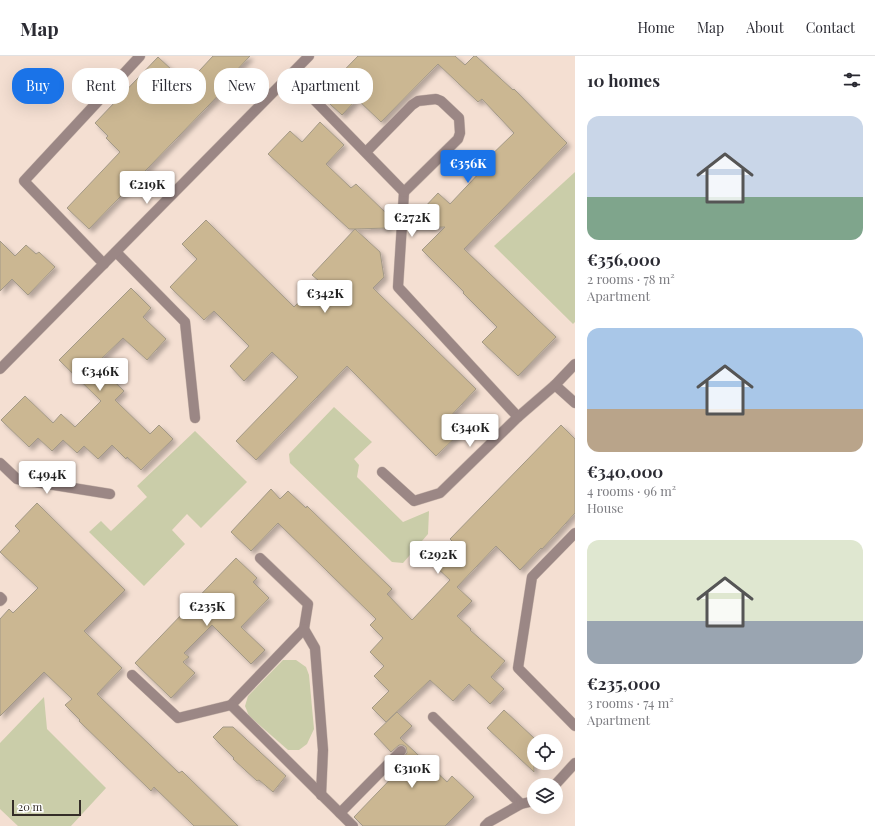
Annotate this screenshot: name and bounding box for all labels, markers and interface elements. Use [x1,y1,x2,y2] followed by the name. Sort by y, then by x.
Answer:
[20,15,59,41] text: Map
[637,18,675,37] text: Home
[697,18,724,37] text: Map
[746,18,784,37] text: About
[806,18,855,37] text: Contact
[12,68,64,104] chip: Buy
[72,68,129,104] chip: Rent
[137,68,206,104] chip: Filters
[214,68,269,104] chip: New
[277,68,373,104] chip: Apartment
[587,69,660,91] text: 10 homes
[841,69,863,91] icon: filters
[689,142,761,214] icon: home
[440,150,496,184] pin: €356K
[450,154,486,171] text: €356K
[119,171,175,205] pin: €219K
[129,175,165,192] text: €219K
[384,204,440,238] pin: €272K
[393,208,431,225] text: €272K
[587,248,661,270] text: €356,000
[587,270,675,287] text: 2 rooms · 78 m²
[297,280,353,314] pin: €342K
[306,284,344,301] text: €342K
[587,287,650,304] text: Apartment
[689,354,761,426] icon: home
[72,358,128,392] pin: €346K
[81,362,119,379] text: €346K
[442,414,498,448] pin: €340K
[451,418,489,435] text: €340K
[587,460,663,482] text: €340,000
[19,461,75,495] pin: €494K
[28,465,66,482] text: €494K
[587,482,676,499] text: 4 rooms · 96 m²
[587,499,624,516] text: House
[410,541,466,575] pin: €292K
[419,545,457,562] text: €292K
[689,566,761,638] icon: home
[179,593,235,627] pin: €235K
[189,597,225,614] text: €235K
[587,672,660,694] text: €235,000
[587,694,674,711] text: 3 rooms · 74 m²
[587,711,650,728] text: Apartment
[527,734,563,814] map controls
[527,734,563,770] button: locate
[384,755,440,789] pin: €310K
[393,759,431,776] text: €310K
[527,778,563,814] button: layers
[12,798,81,817] scale bar
[18,799,42,814] text: 20 m

